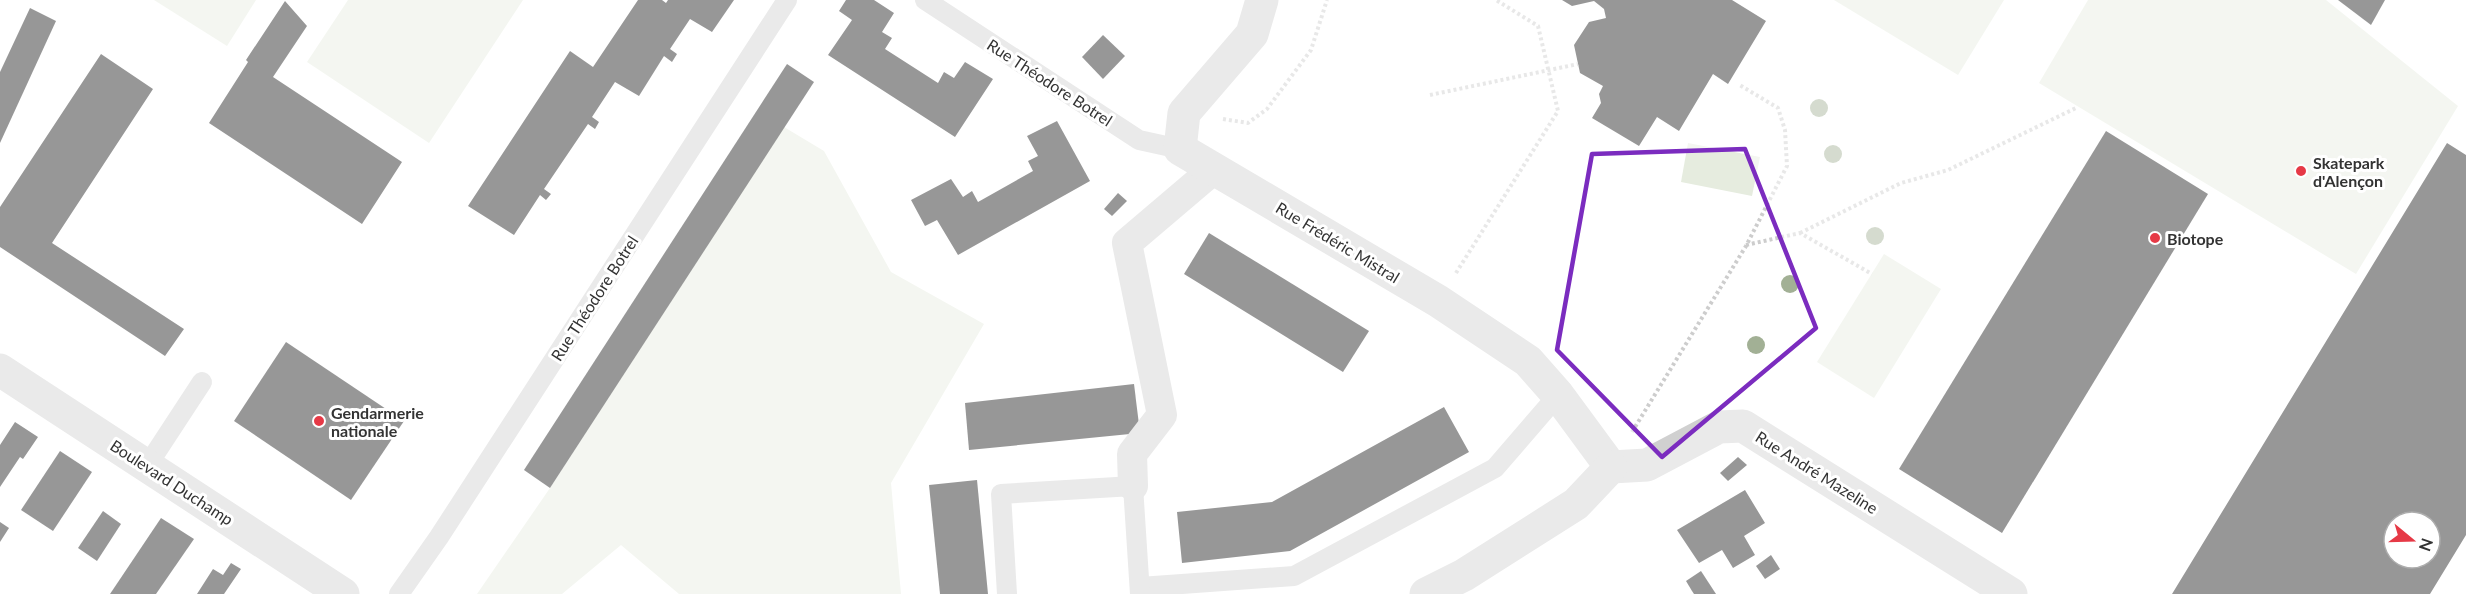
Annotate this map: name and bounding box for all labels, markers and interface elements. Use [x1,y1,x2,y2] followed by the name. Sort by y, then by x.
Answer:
[984,35,1116,129] street label: Rue Théodore Botrel
[2313,153,2385,190] place label: Skatepark d'Alençon
[2294,164,2308,178] marker: Skatepark d'Alençon
[1273,198,1403,286] street label: Rue Frédéric Mistral
[2167,229,2224,248] place label: Biotope
[2148,231,2162,245] marker: Biotope
[547,232,641,364] street label: Rue Théodore Botrel
[331,403,424,440] place label: Gendarmerie nationale
[312,414,326,428] marker: Gendarmerie nationale
[1752,427,1882,517] street label: Rue André Mazeline
[107,435,237,529] street label: Boulevard Duchamp
[2382,510,2442,570] north arrow
[2416,536,2438,554] text: N

